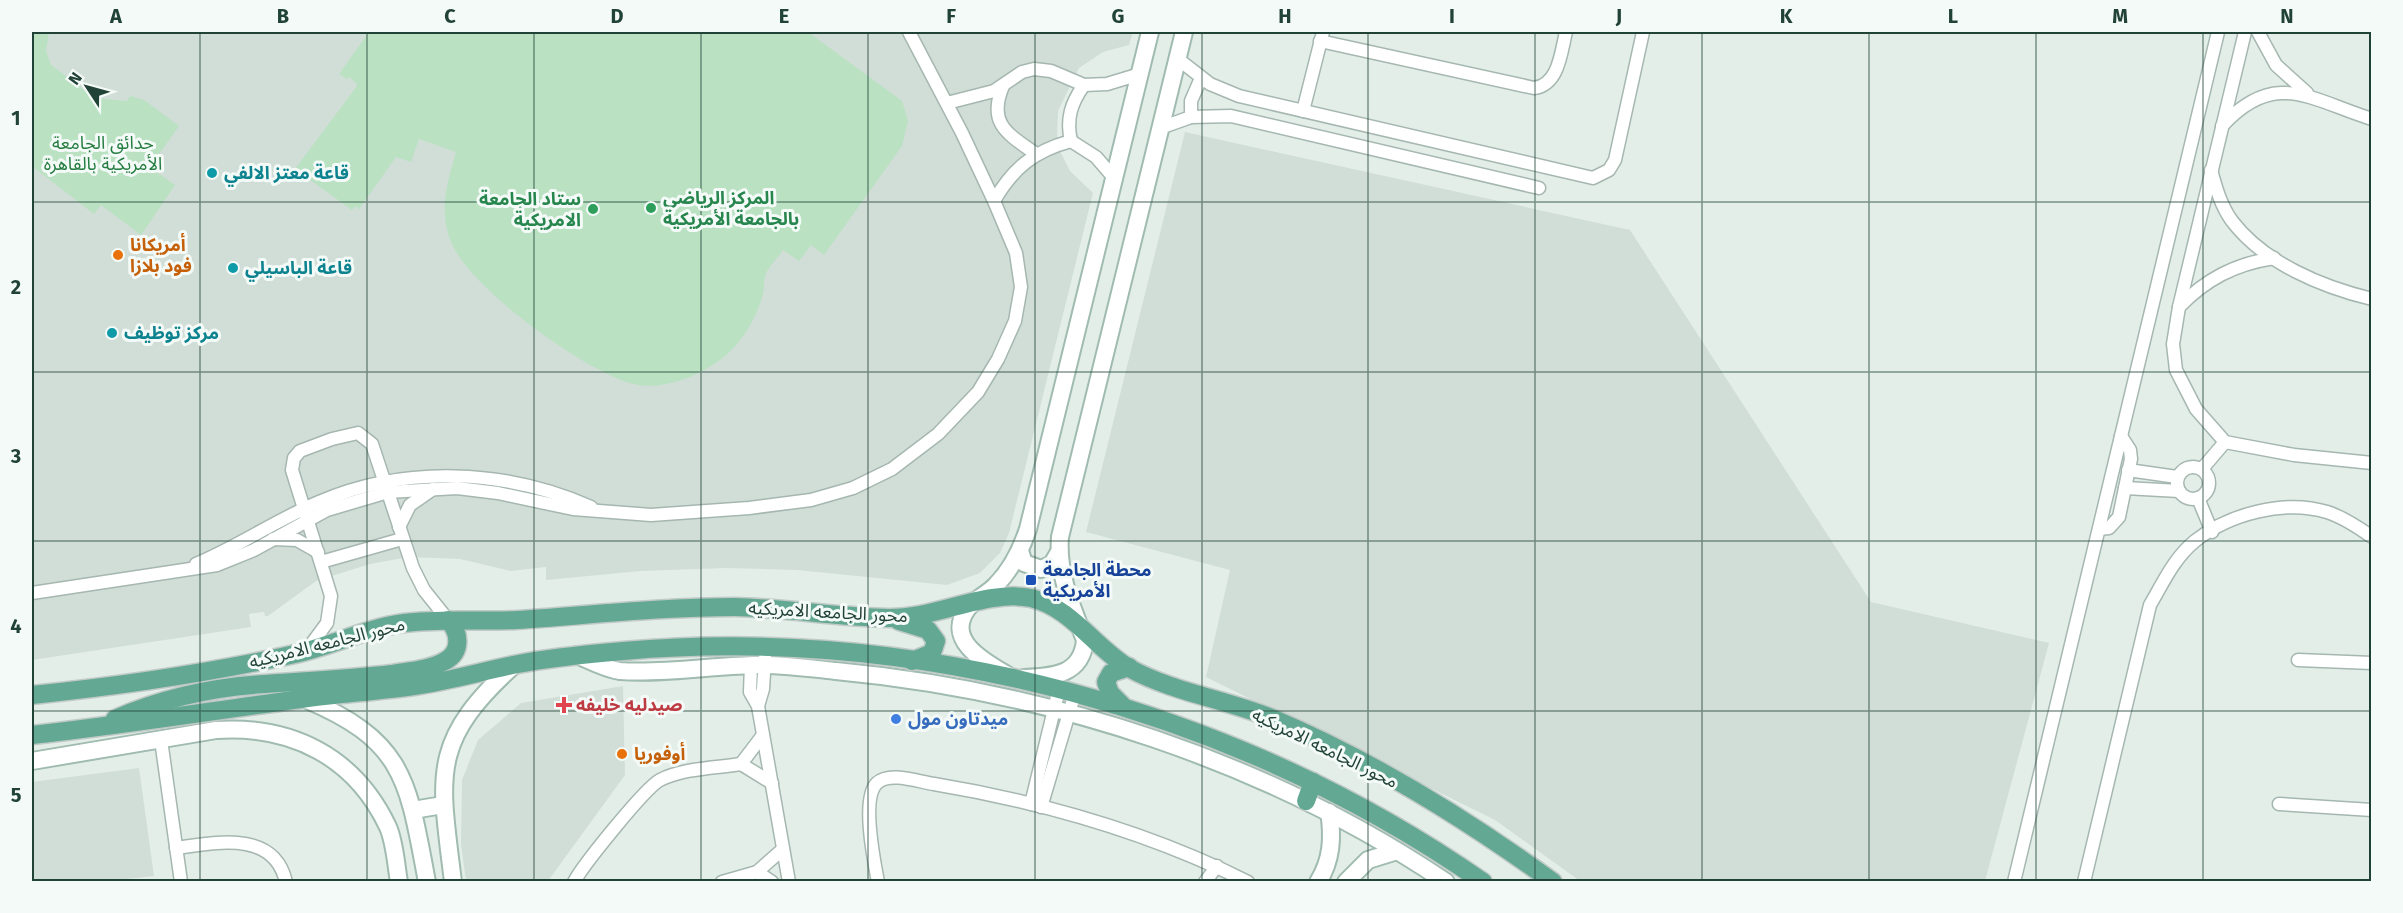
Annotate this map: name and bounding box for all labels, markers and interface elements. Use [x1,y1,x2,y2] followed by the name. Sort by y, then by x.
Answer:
[109,4,123,28] text: A
[277,4,289,28] text: B
[444,4,456,28] text: C
[610,4,624,28] text: D
[779,4,789,28] text: E
[946,4,956,28] text: F
[1112,4,1124,28] text: G
[1278,4,1292,28] text: H
[1449,4,1455,28] text: I
[1615,4,1622,28] text: J
[1780,4,1793,28] text: K
[1948,4,1958,28] text: L
[2112,4,2128,28] text: M
[2280,4,2294,28] text: N
[57,57,117,117] north arrow
[64,69,86,88] text: N
[11,106,21,130] text: 1
[44,132,162,175] park label: حدائق الجامعة الأمريكية بالقاهرة
[224,162,349,187] place label: قاعة معتز الالفي
[205,166,219,180] marker: قاعة معتز الالفي
[663,187,799,230] place label: المركز الرياضي بالجامعة الأمريكية
[479,188,581,231] place label: ستاد الجامعة الامريكية
[644,201,658,215] marker: المركز الرياضي بالجامعة الأمريكية
[586,202,600,216] marker: ستاد الجامعة الامريكية
[130,232,192,277] place label: أمريكانا فود بلازا
[111,248,125,262] marker: أمريكانا فود بلازا
[245,257,352,282] place label: قاعة الباسيلي
[226,261,240,275] marker: قاعة الباسيلي
[11,275,21,299] text: 2
[124,322,219,344] place label: مركز توظيف
[105,326,119,340] marker: مركز توظيف
[10,444,21,468] text: 3
[1043,559,1151,602] place label: محطة الجامعة الأمريكية
[1024,573,1038,587] marker: محطة الجامعة الأمريكية
[748,597,908,627] street label: محور الجامعه الامريكيه
[247,613,407,673] street label: محور الجامعه الامريكيه
[10,614,22,638] text: 4
[576,694,683,716] place label: صيدليه خليفه
[557,698,571,712] marker: صيدليه خليفه
[1248,703,1402,793] street label: محور الجامعه الامريكيه
[908,708,1008,730] place label: ميدتاون مول
[889,712,903,726] marker: ميدتاون مول
[634,741,685,765] place label: أوفوريا
[615,747,629,761] marker: أوفوريا
[11,783,22,807] text: 5

